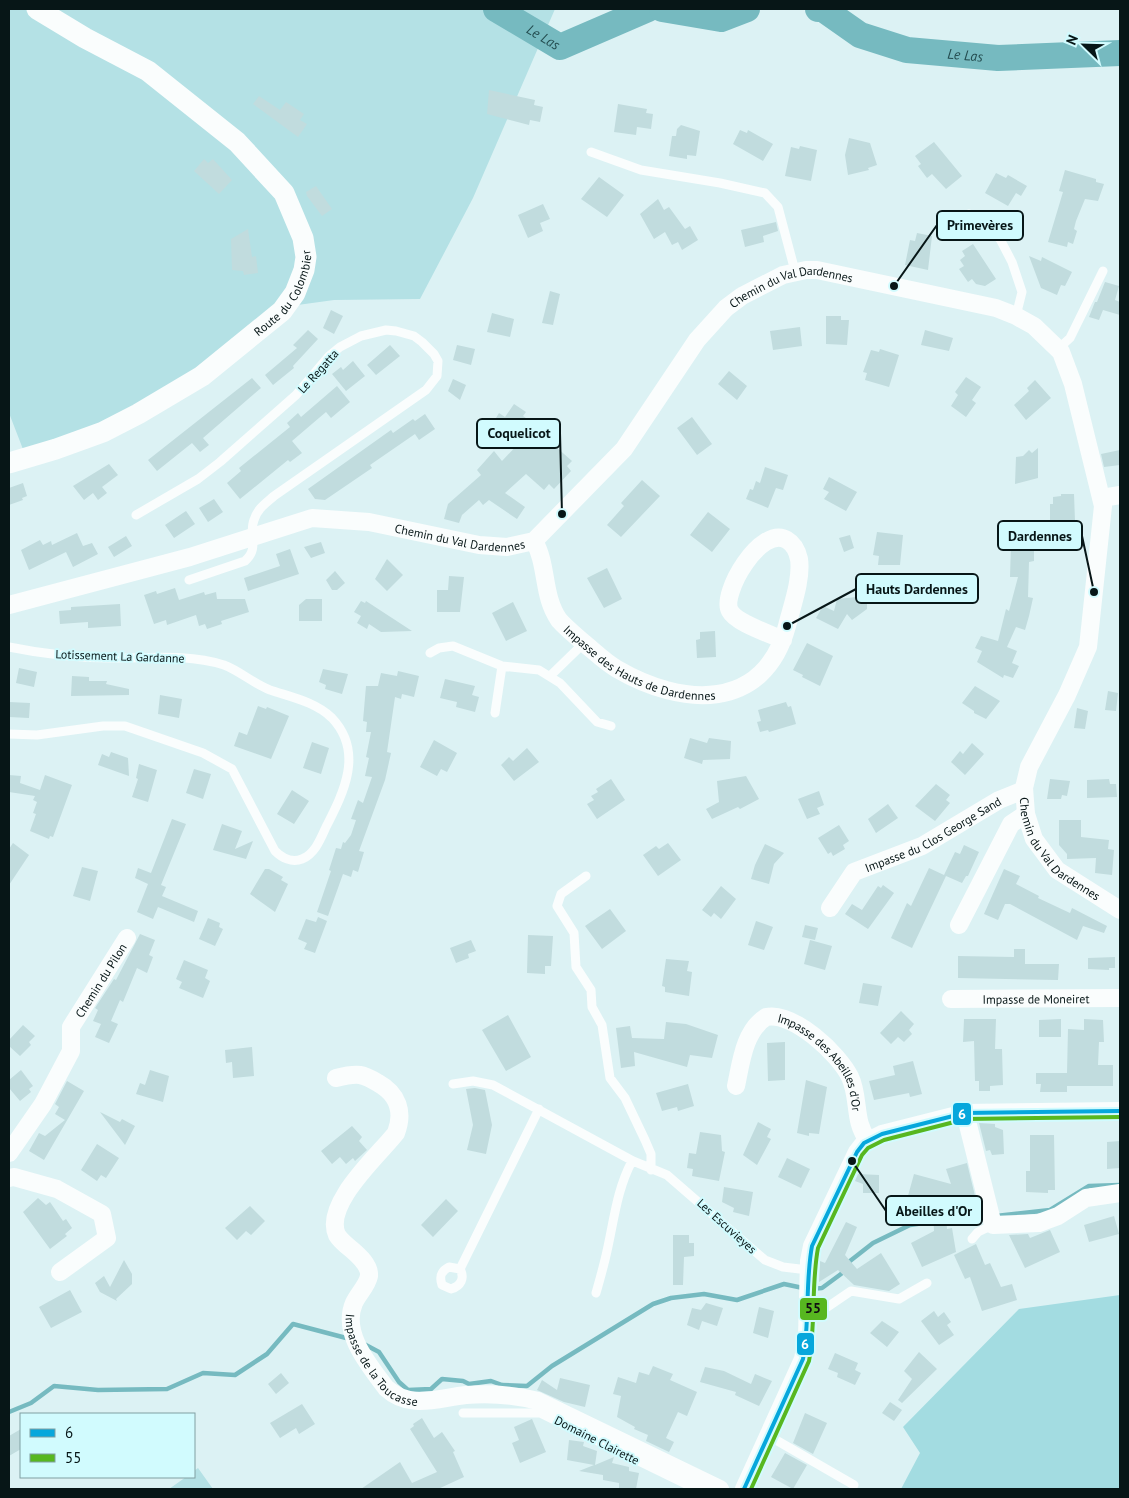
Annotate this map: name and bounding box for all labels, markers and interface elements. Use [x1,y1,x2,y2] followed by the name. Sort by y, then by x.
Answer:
[523,20,564,54] water label: Le Las
[1059,20,1109,70] north arrow
[1062,32,1082,48] text: N
[947,45,984,66] water label: Le Las
[937,211,1023,240] callout: Primevères
[947,216,1013,234] text: Primevères
[250,249,314,339] street label: Route du Colombier
[726,262,854,311] street label: Chemin du Val Dardennes
[294,346,342,396] street label: Le Regatta
[477,419,560,448] callout: Coquelicot
[487,424,551,442] text: Coquelicot
[394,520,526,554] street label: Chemin du Val Dardennes
[998,521,1082,550] callout: Dardennes
[1008,527,1072,545] text: Dardennes
[856,574,978,603] callout: Hauts Dardennes
[866,580,968,598] text: Hauts Dardennes
[561,622,716,703] street label: Impasse des Hauts de Dardennes
[55,646,185,666] street label: Lotissement La Gardanne
[863,793,1004,875] street label: Impasse du Clos George Sand
[1017,797,1103,903] street label: Chemin du Val Dardennes
[72,940,129,1020] street label: Chemin du Pilon
[982,991,1090,1006] street label: Impasse de Moneiret
[776,1010,865,1112] street label: Impasse des Abeilles d'Or
[952,1102,972,1126] line badge: 6
[958,1105,966,1123] text: 6
[694,1195,760,1257] street label: Les Escuvieyes
[886,1196,982,1225] callout: Abeilles d'Or
[896,1202,972,1220] text: Abeilles d'Or
[799,1297,828,1321] line badge: 55
[805,1299,821,1317] text: 55
[343,1313,418,1408] street label: Impasse de la Toucasse
[796,1332,815,1356] line badge: 6
[801,1335,809,1353] text: 6
[552,1412,642,1468] street label: Domaine Clairette
[20,1413,195,1478] legend
[65,1423,73,1442] text: 6
[65,1448,81,1467] text: 55

